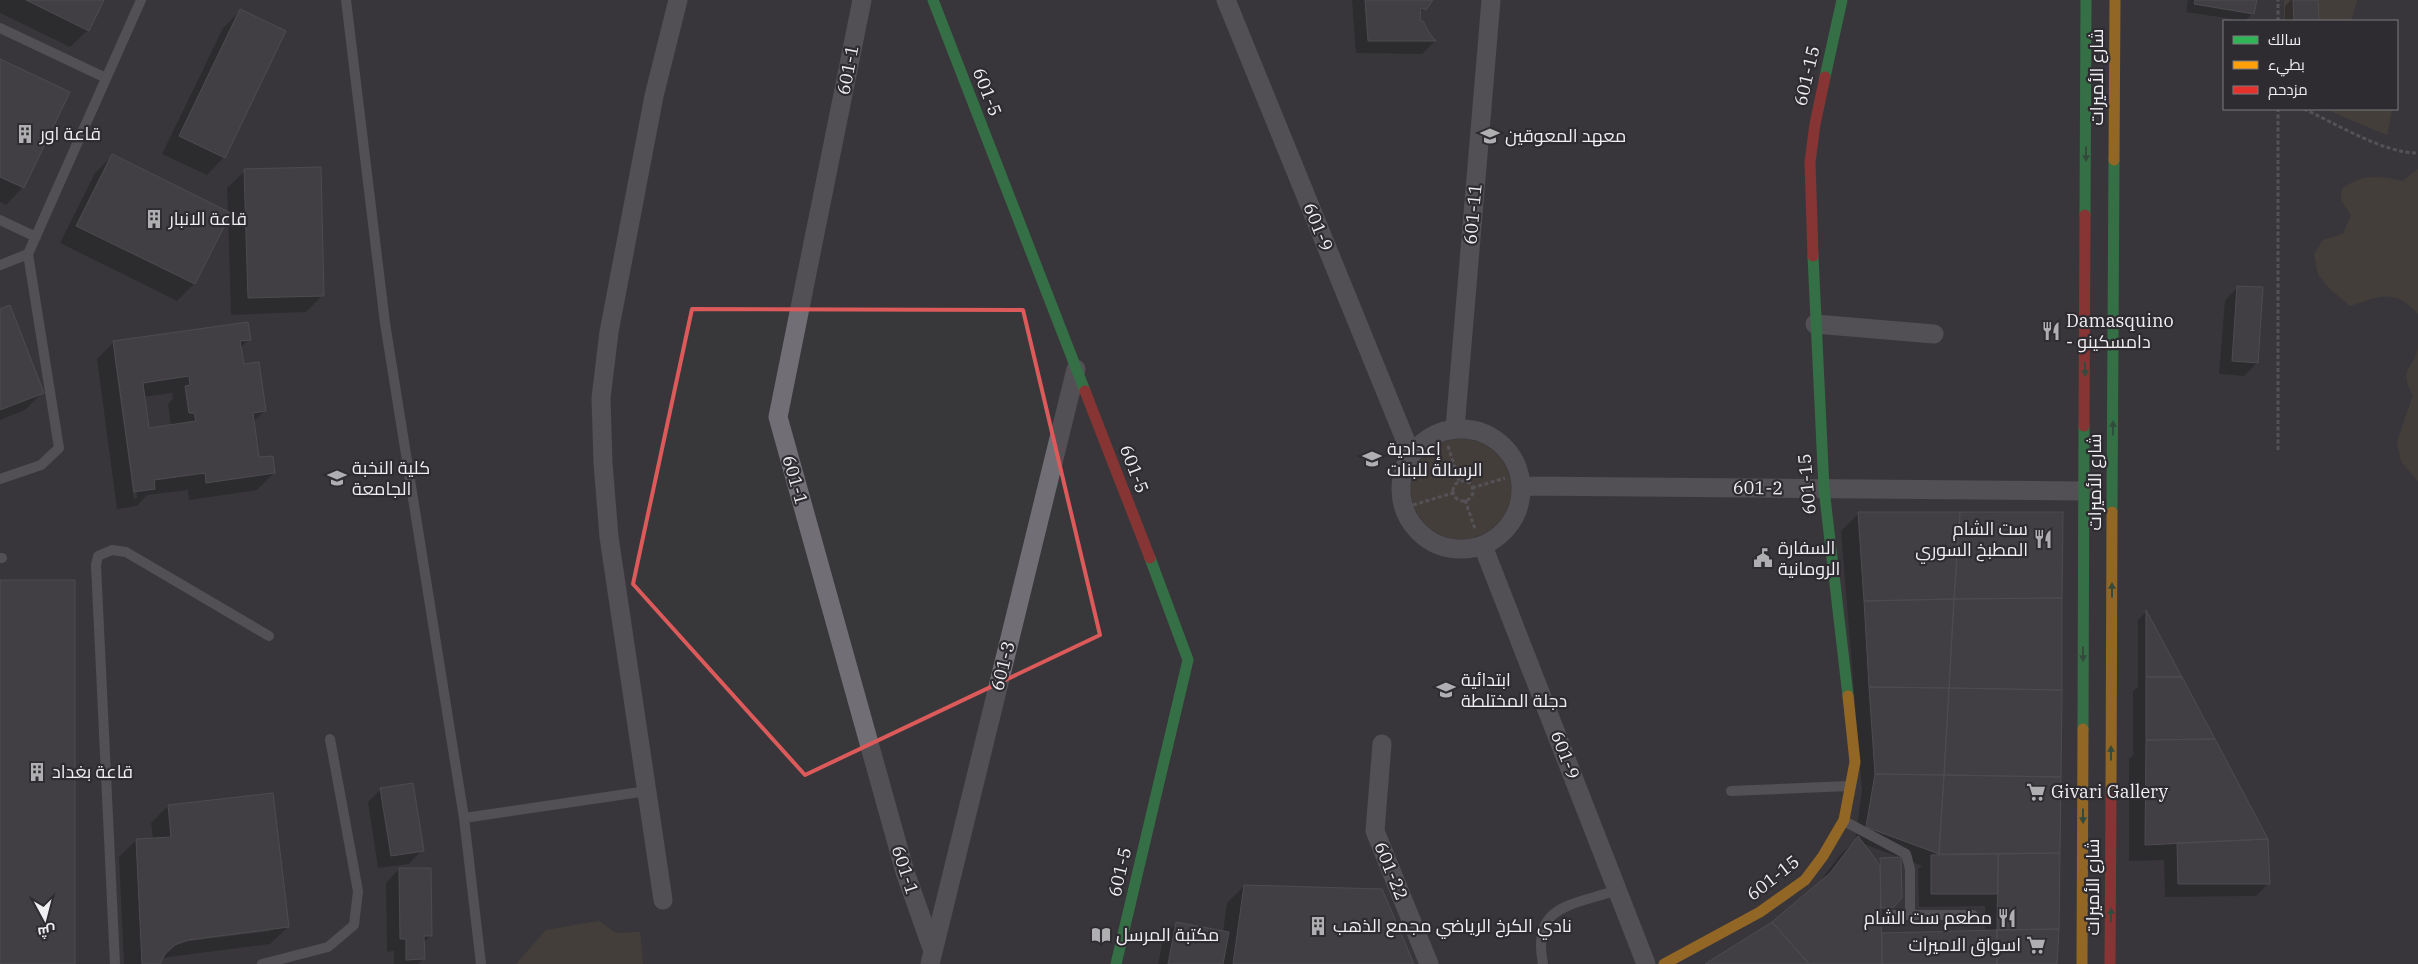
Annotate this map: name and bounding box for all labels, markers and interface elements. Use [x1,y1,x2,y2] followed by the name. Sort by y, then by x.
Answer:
[2223,20,2398,110] legend
[2085,29,2109,125] street label: شارع الأميرات
[2268,30,2301,49] text: سالك
[831,43,864,97] street label: 601-1
[1788,44,1825,108] street label: 601-15
[2268,55,2305,77] text: بطيء
[968,64,1007,119] street label: 601-5
[2268,80,2308,100] text: مزدحم
[39,122,101,145] place label: قاعة اور
[14,123,36,145] building icon: قاعة اور
[1505,124,1626,147] place label: معهد المعوقين
[1479,125,1501,147] school or university icon: معهد المعوقين
[2082,146,2090,162] one-way arrow
[1458,183,1487,245] street label: 601-11
[1298,199,1339,254] street label: 601-9
[168,207,247,230] place label: قاعة الانبار
[143,208,165,230] building icon: قاعة الانبار
[2066,309,2174,353] place label: Damasquino - دامسكينو
[2040,320,2062,342] restaurant icon: Damasquino - دامسكينو
[2081,361,2089,377] one-way arrow
[2109,420,2117,436] one-way arrow
[2083,434,2107,530] street label: شارع الأميرات
[1387,437,1483,481] place label: إعدادية الرسالة للبنات
[1115,441,1154,496] street label: 601-5
[1361,448,1383,470] school or university icon: إعدادية الرسالة للبنات
[777,453,813,507] street label: 601-1
[1792,453,1821,515] street label: 601-15
[352,456,430,500] place label: كلية النخبة الجامعة
[326,467,348,489] school or university icon: كلية النخبة الجامعة
[1733,476,1783,499] street label: 601-2
[1915,517,2028,564] place label: ست الشام المطبخ السوري
[2032,528,2054,550] restaurant icon: ست الشام المطبخ السوري
[1778,536,1840,580] place label: السفارة الرومانية
[1752,547,1774,569] public building icon: السفارة الرومانية
[2108,582,2116,598] one-way arrow
[985,639,1020,693] street label: 601-3
[2079,646,2087,662] one-way arrow
[1461,668,1567,712] place label: ابتدائية دجلة المختلطة
[1435,679,1457,701] school or university icon: ابتدائية دجلة المختلطة
[1546,727,1585,782] street label: 601-9
[2107,745,2115,761] one-way arrow
[52,760,133,783] place label: قاعة بغداد
[26,761,48,783] building icon: قاعة بغداد
[2051,780,2169,803] place label: Givari Gallery
[2025,781,2047,803] supermarket icon: Givari Gallery
[2079,808,2087,824] one-way arrow
[1369,838,1414,903] street label: 601-22
[2081,839,2105,935] street label: شارع الأميرات
[887,842,924,897] street label: 601-1
[1103,845,1136,899] street label: 601-5
[1742,850,1804,905] street label: 601-15
[20,894,70,944] north arrow
[1864,906,1992,930] place label: مطعم ست الشام
[1996,907,2018,929] restaurant icon: مطعم ست الشام
[2107,907,2115,923] one-way arrow
[1333,914,1572,940] place label: نادي الكرخ الرياضي مجمع الذهب
[1307,915,1329,937] building icon: نادي الكرخ الرياضي مجمع الذهب
[37,922,57,942] text: ش
[1116,923,1219,946] place label: مكتبة المرسل
[1090,924,1112,946] library icon: مكتبة المرسل
[1909,933,2021,957] place label: اسواق الاميرات
[2025,934,2047,956] supermarket icon: اسواق الاميرات

